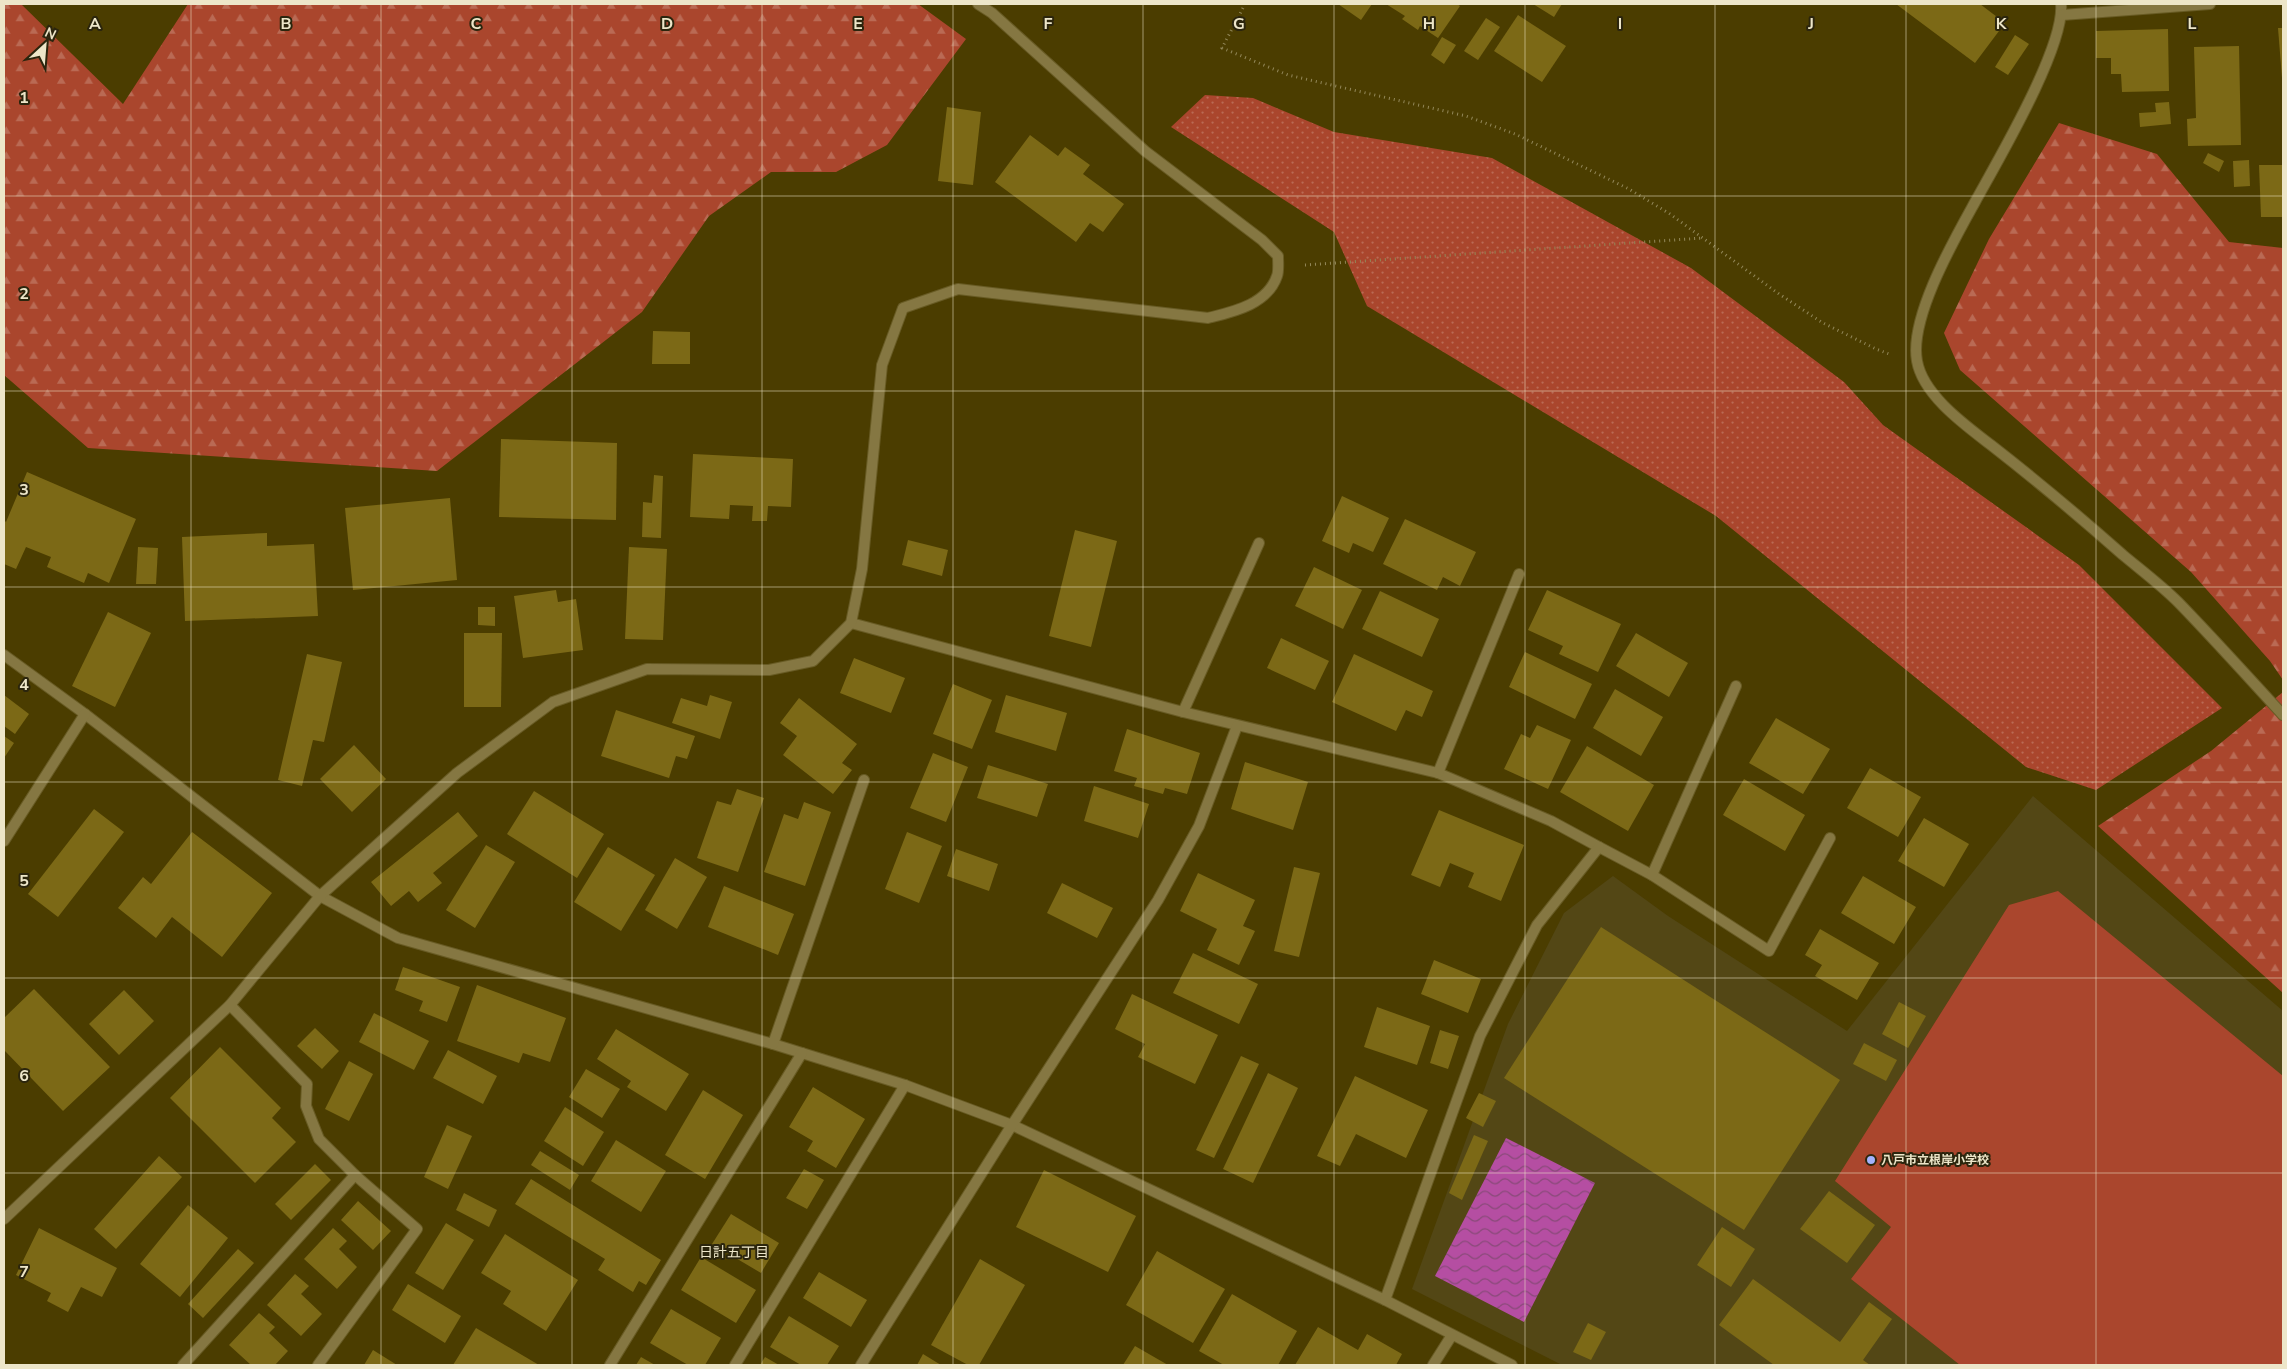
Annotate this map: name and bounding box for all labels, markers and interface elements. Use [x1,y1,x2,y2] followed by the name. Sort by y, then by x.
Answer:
[89,13,101,35] text: A
[280,13,292,35] text: B
[471,13,482,35] text: C
[661,13,673,35] text: D
[853,13,863,35] text: E
[1044,13,1053,35] text: F
[1233,13,1245,35] text: G
[1423,13,1435,35] text: H
[1618,13,1622,35] text: I
[1807,13,1814,35] text: J
[1996,13,2008,35] text: K
[2188,13,2197,35] text: L
[20,20,70,70] north arrow
[42,23,59,45] text: N
[19,87,29,109] text: 1
[19,283,29,305] text: 2
[19,479,29,501] text: 3
[19,674,29,696] text: 4
[19,870,29,892] text: 5
[19,1065,29,1087] text: 6
[1881,1152,1989,1168] place label: 八戸市立根岸小学校
[1865,1154,1877,1166] marker: 八戸市立根岸小学校
[699,1243,769,1262] district label: 日計五丁目
[19,1261,29,1283] text: 7

